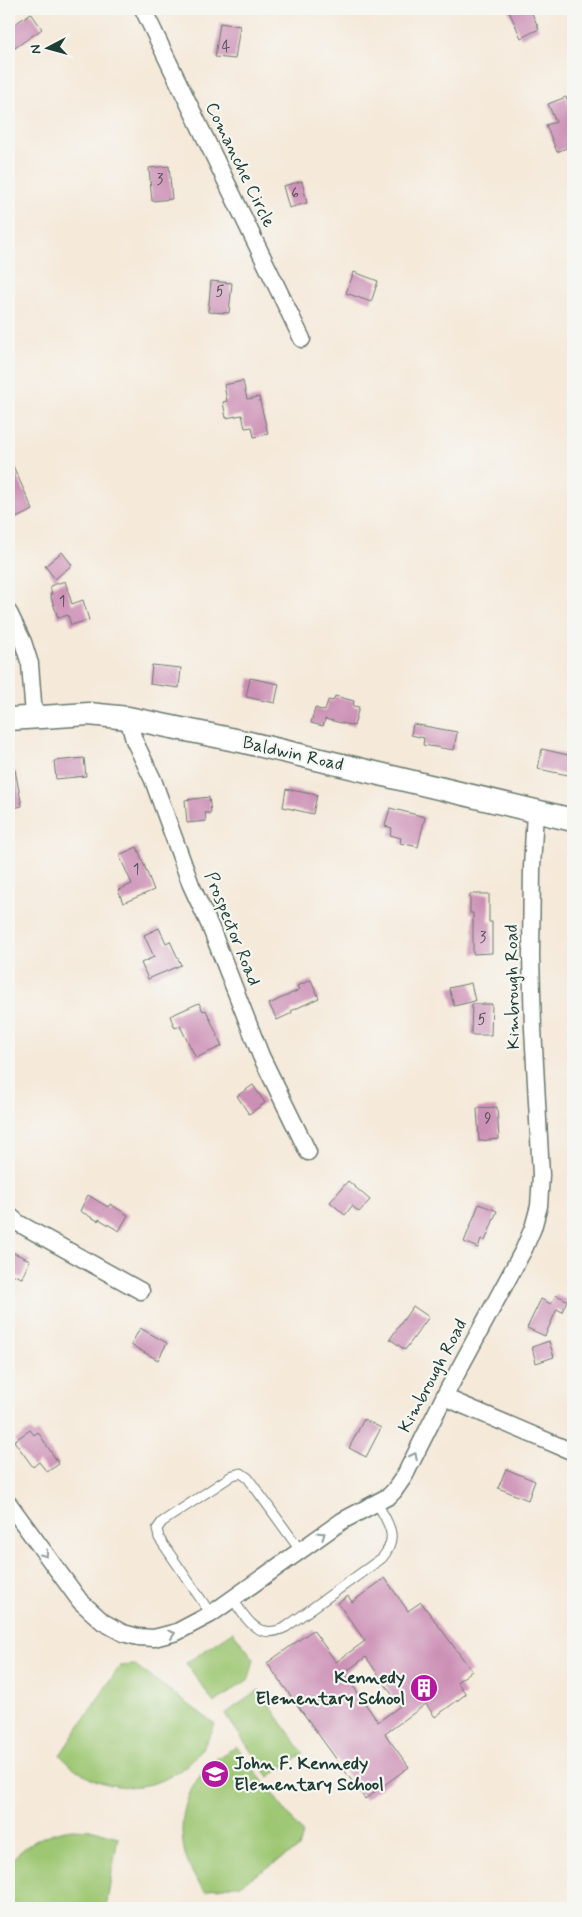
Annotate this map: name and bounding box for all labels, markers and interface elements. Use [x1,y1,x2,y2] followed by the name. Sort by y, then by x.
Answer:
[22,22,72,72] north arrow
[222,37,231,57] house number: 4
[27,44,46,55] text: N
[199,98,281,232] street label: Comanche Circle
[157,170,164,190] house number: 3
[291,184,299,204] house number: 6
[215,282,225,302] house number: 5
[59,592,65,612] house number: 1
[240,731,346,777] street label: Baldwin Road
[133,860,139,880] house number: 1
[198,868,266,990] street label: Prospector Road
[500,924,526,1050] street label: Kimbrough Road
[480,928,487,948] house number: 3
[477,1010,487,1030] house number: 5
[484,1109,492,1129] house number: 9
[393,1315,473,1437] street label: Kimbrough Road
[408,1452,418,1461] one-way arrow
[316,1532,325,1541] one-way arrow
[39,1548,48,1558] one-way arrow
[167,1629,175,1639] one-way arrow
[255,1666,405,1711] place label: Kennedy Elementary School
[409,1673,439,1703] building icon: Kennedy Elementary School
[234,1752,384,1797] place label: John F. Kennedy Elementary School
[200,1759,230,1789] school or university icon: John F. Kennedy Elementary School

